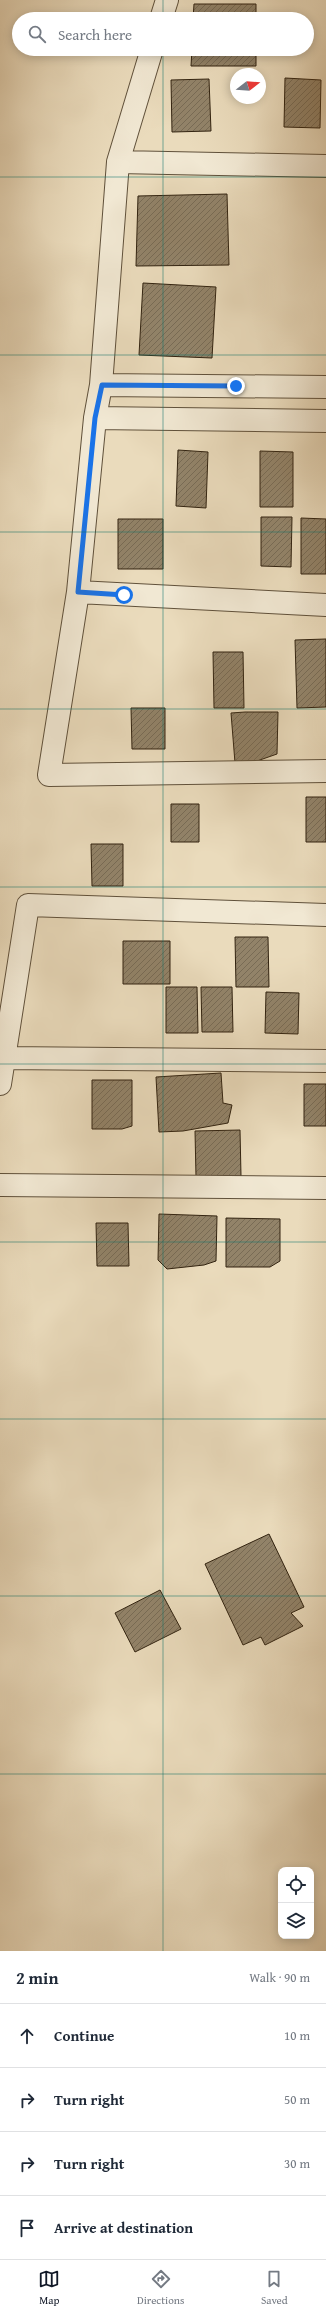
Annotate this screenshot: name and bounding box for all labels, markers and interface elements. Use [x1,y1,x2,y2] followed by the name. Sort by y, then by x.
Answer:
[12,12,314,56] search box
[26,23,48,45] icon: search
[58,24,132,45] text: Search here
[230,68,266,104] north arrow
[227,377,245,395] route end
[115,586,133,604] route start
[278,1867,314,1939] map controls
[278,1867,314,1903] button: locate
[278,1903,314,1939] button: layers
[16,1965,58,1990] text: 2 min
[249,1968,310,1987] text: Walk · 90 m
[16,2025,38,2047] icon: ahead
[54,2025,115,2046] text: Continue
[284,2026,310,2045] text: 10 m
[16,2089,38,2111] icon: right
[54,2089,125,2110] text: Turn right
[284,2090,310,2109] text: 50 m
[16,2153,38,2175] icon: right
[54,2153,125,2174] text: Turn right
[284,2154,310,2173] text: 30 m
[16,2217,38,2239] icon: arrive
[54,2217,193,2238] text: Arrive at destination
[38,2268,60,2308] tab: Map
[137,2268,184,2308] tab: Directions
[261,2268,288,2308] tab: Saved

